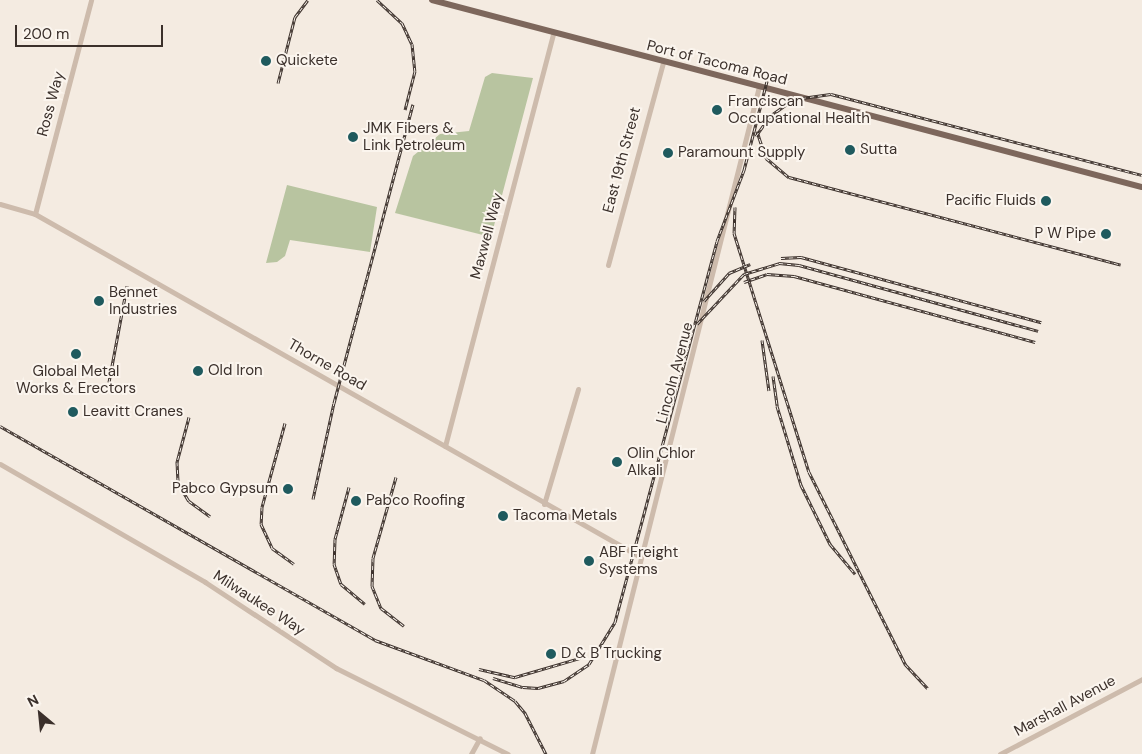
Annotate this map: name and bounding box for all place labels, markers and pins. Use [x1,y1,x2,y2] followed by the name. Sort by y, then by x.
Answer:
[276,52,338,70] place label: Quickete
[260,55,272,67] marker: Quickete
[728,92,870,127] place label: Franciscan Occupational Health
[710,103,724,117] marker: Franciscan Occupational Health
[363,119,465,154] place label: JMK Fibers & Link Petroleum
[347,131,359,143] marker: JMK Fibers & Link Petroleum
[860,141,897,159] place label: Sutta
[678,144,805,162] place label: Paramount Supply
[844,144,856,156] marker: Sutta
[662,147,674,159] marker: Paramount Supply
[946,192,1036,210] place label: Pacific Fluids
[1040,195,1052,207] marker: Pacific Fluids
[1035,225,1096,243] place label: P W Pipe
[1100,228,1112,240] marker: P W Pipe
[109,283,177,318] place label: Bennet Industries
[93,295,105,307] marker: Bennet Industries
[70,348,82,360] marker: Global Metal Works & Erectors
[16,362,136,397] place label: Global Metal Works & Erectors
[208,362,263,380] place label: Old Iron
[192,365,204,377] marker: Old Iron
[83,403,183,421] place label: Leavitt Cranes
[67,406,79,418] marker: Leavitt Cranes
[627,444,695,479] place label: Olin Chlor Alkali
[611,456,623,468] marker: Olin Chlor Alkali
[172,480,278,498] place label: Pabco Gypsum
[282,483,294,495] marker: Pabco Gypsum
[366,492,465,510] place label: Pabco Roofing
[350,495,362,507] marker: Pabco Roofing
[513,507,617,525] place label: Tacoma Metals
[497,510,509,522] marker: Tacoma Metals
[599,543,678,578] place label: ABF Freight Systems
[583,555,595,567] marker: ABF Freight Systems
[561,645,662,663] place label: D & B Trucking
[545,648,557,660] marker: D & B Trucking

